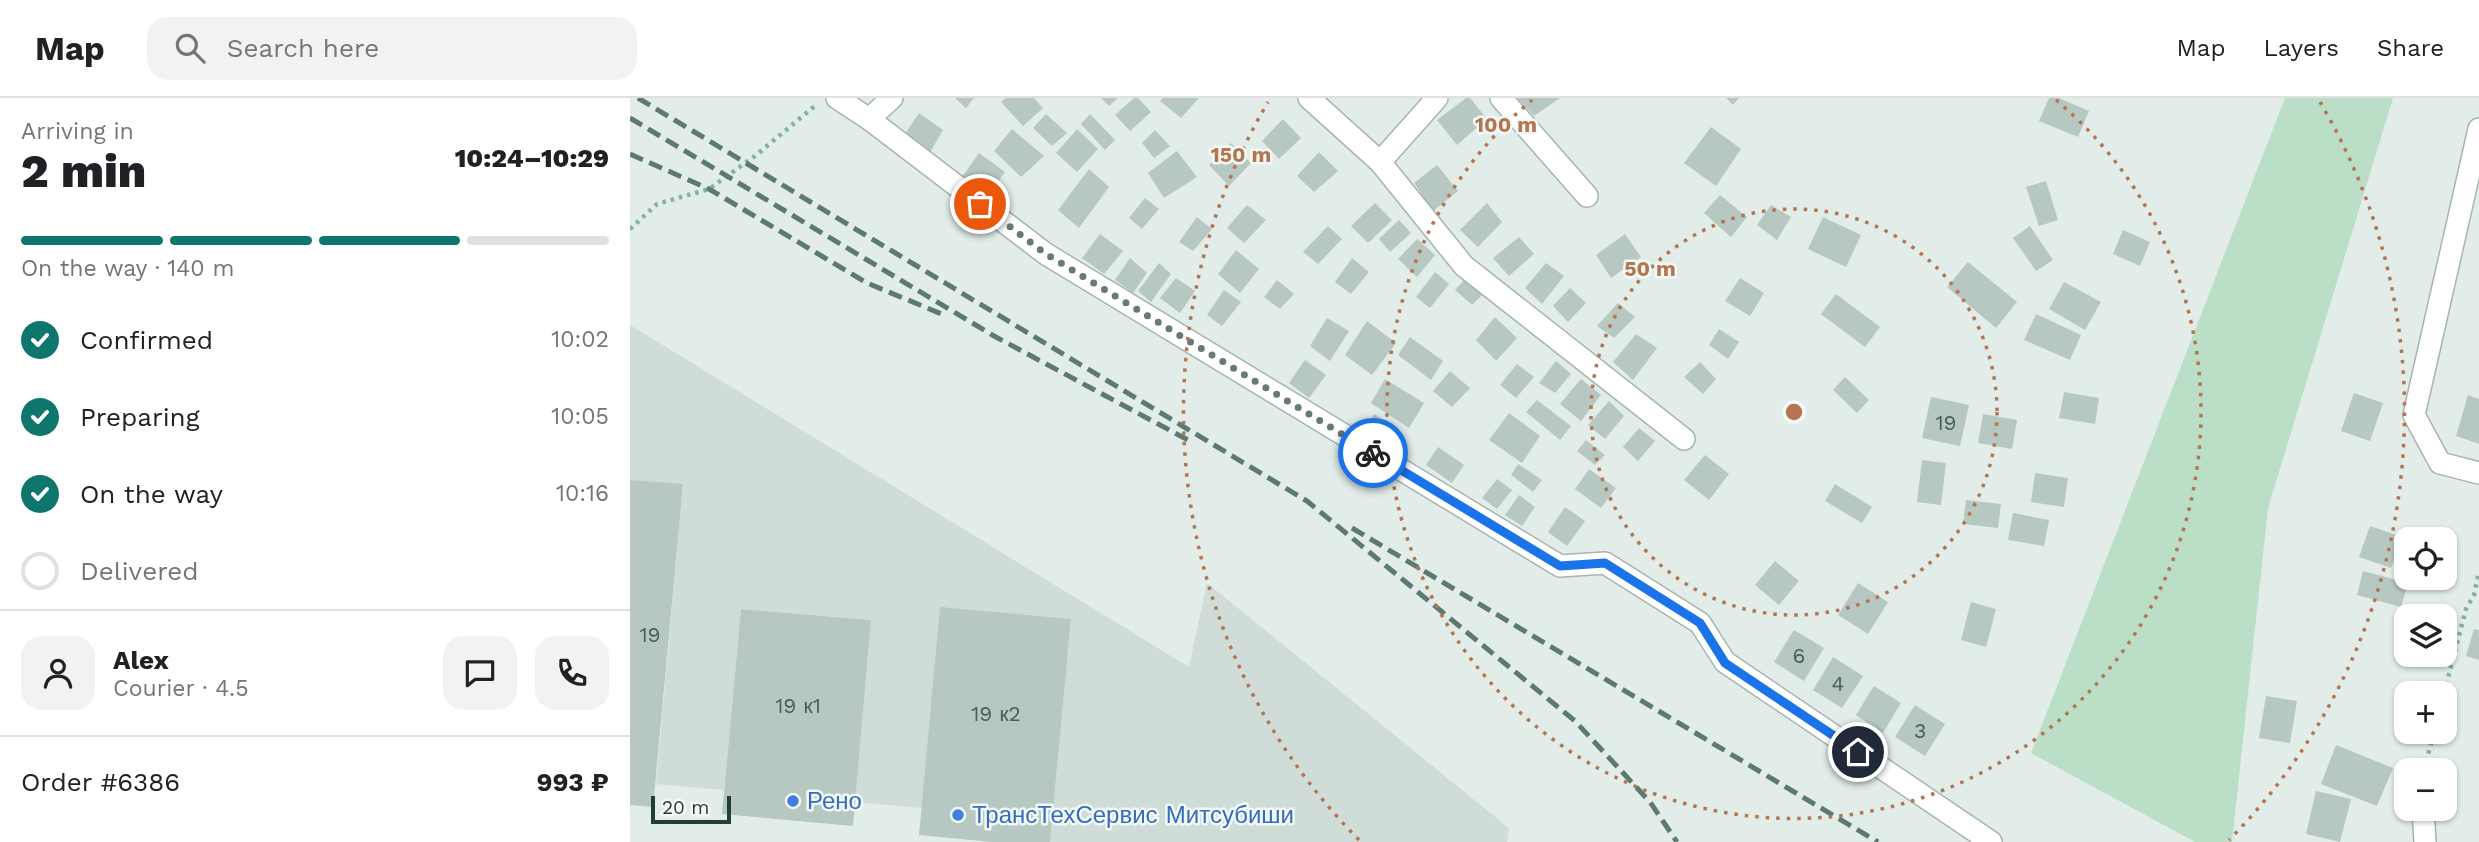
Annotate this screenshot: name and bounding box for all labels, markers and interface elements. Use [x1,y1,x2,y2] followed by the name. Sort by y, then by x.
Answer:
[147,17,637,80] search box
[35,29,105,68] text: Map
[171,29,209,67] icon: search
[227,33,379,63] text: Search here
[2177,34,2225,62] text: Map
[2263,34,2339,62] text: Layers
[2377,34,2444,62] text: Share
[1475,112,1537,137] text: 100 m
[21,118,134,145] text: Arriving in
[1211,142,1271,167] text: 150 m
[455,143,609,173] text: 10:24–10:29
[21,144,146,198] text: 2 min
[950,174,1010,234] pin
[961,185,999,223] icon: bag
[21,255,234,282] text: On the way · 140 m
[1624,256,1676,281] text: 50 m
[21,321,59,359] icon: check
[80,325,213,355] text: Confirmed
[551,326,609,353] text: 10:02
[21,398,59,436] icon: check
[1782,400,1806,424] centre of rings
[80,402,200,432] text: Preparing
[551,403,609,430] text: 10:05
[1935,410,1957,435] house number: 19
[1338,418,1408,488] courier
[1354,434,1392,472] icon: bike
[21,475,59,513] icon: check
[80,479,223,509] text: On the way
[556,480,609,507] text: 10:16
[2394,527,2457,821] map controls
[2394,527,2457,590] button: locate
[80,556,199,586] text: Delivered
[2394,604,2457,667] button: layers
[639,622,661,647] house number: 19
[21,636,95,710] button: person
[443,636,517,710] button: chat
[535,636,609,710] button: phone
[1793,643,1805,668] house number: 6
[113,645,169,675] text: Alex
[1832,671,1844,696] house number: 4
[113,675,249,702] text: Courier · 4.5
[2394,681,2457,744] button: +
[775,693,821,718] house number: 19 к1
[971,701,1021,726] house number: 19 к2
[1914,718,1926,743] house number: 3
[1828,722,1888,782] pin
[1839,733,1877,771] icon: home
[2394,758,2457,821] button: −
[21,767,180,797] text: Order #6386
[536,767,609,797] text: 993 ₽
[807,787,862,815] place label: Рено
[651,793,732,825] scale bar
[785,793,801,809] marker: Рено
[662,796,709,819] text: 20 m
[972,801,1294,829] place label: ТрансТехСервис Митсубиши
[950,807,966,823] marker: ТрансТехСервис Митсубиши

